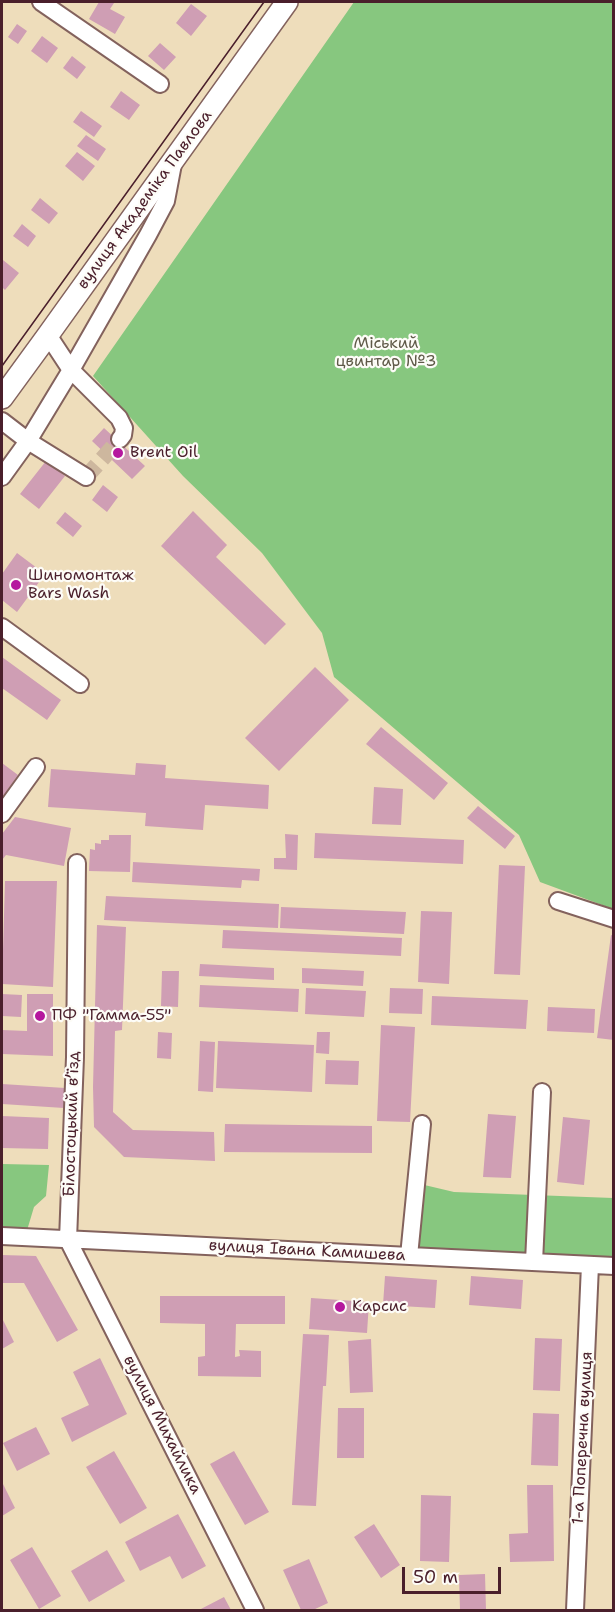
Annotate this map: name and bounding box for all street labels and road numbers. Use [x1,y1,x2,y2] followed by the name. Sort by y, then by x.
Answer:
[74,107,216,293] street label: вулиця Академіка Павлова
[60,1051,84,1197] street label: Білостоцький в’їзд
[208,1236,406,1266] street label: вулиця Івана Камишева
[569,1351,597,1525] street label: 1-а Поперечна вулиця
[119,1352,205,1498] street label: вулиця Михайлика

